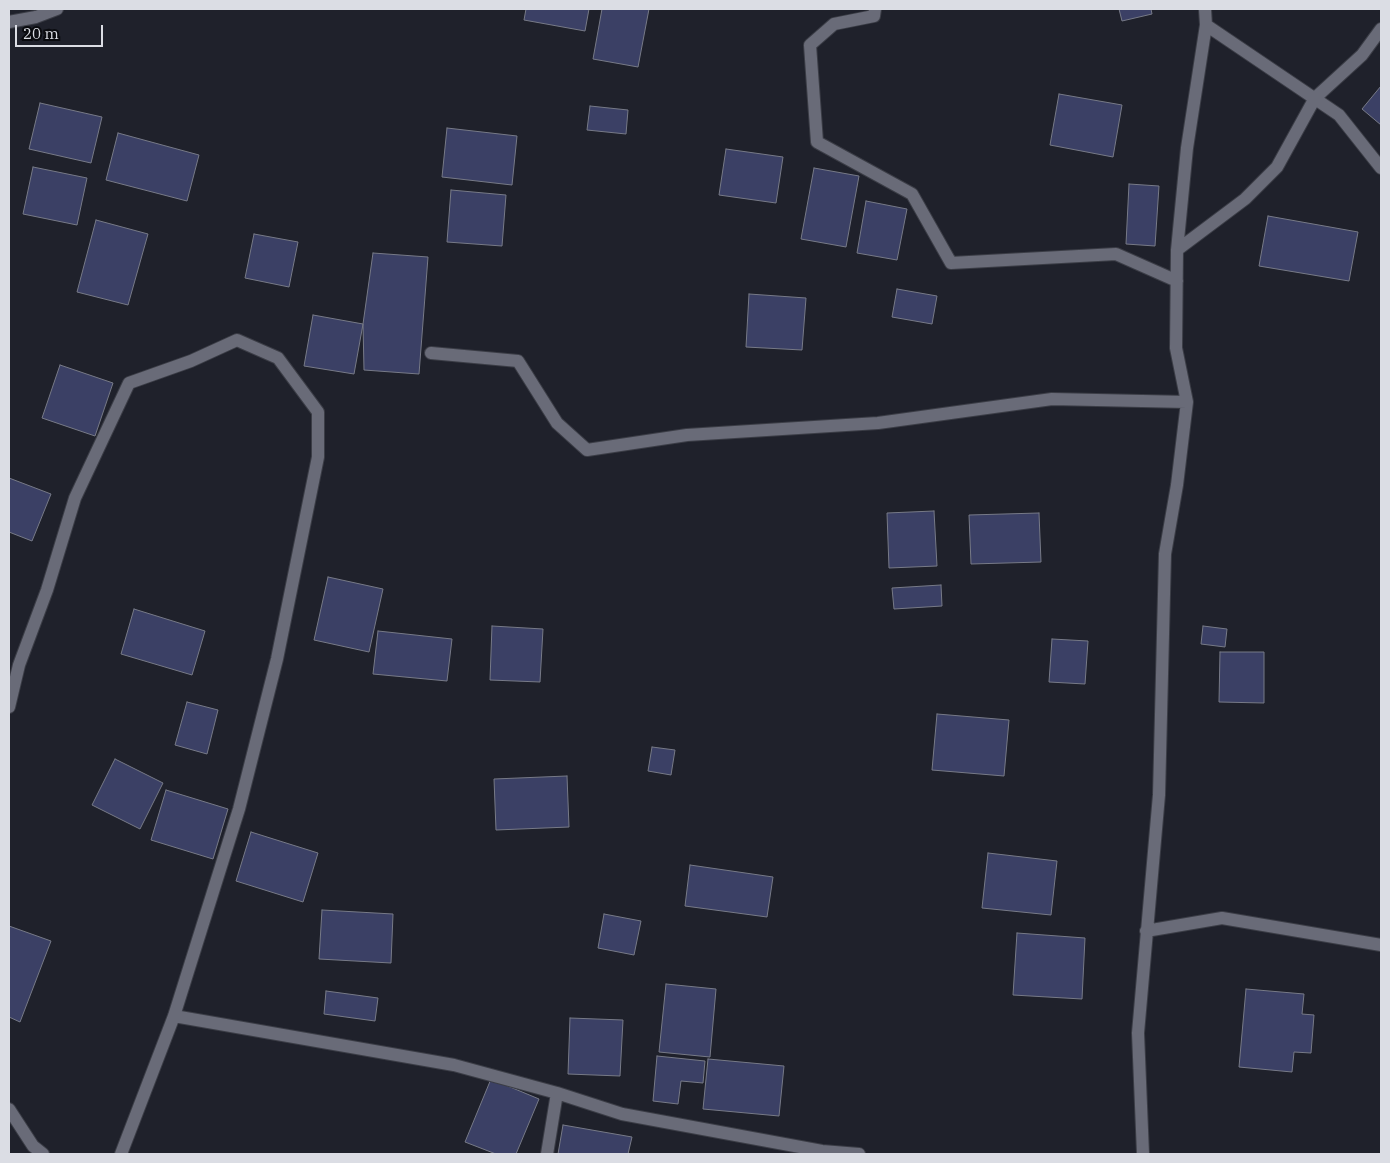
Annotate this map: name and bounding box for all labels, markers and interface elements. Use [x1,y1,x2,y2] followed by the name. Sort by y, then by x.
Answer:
[18,15,105,47] scale bar
[23,24,59,43] text: 20 m

